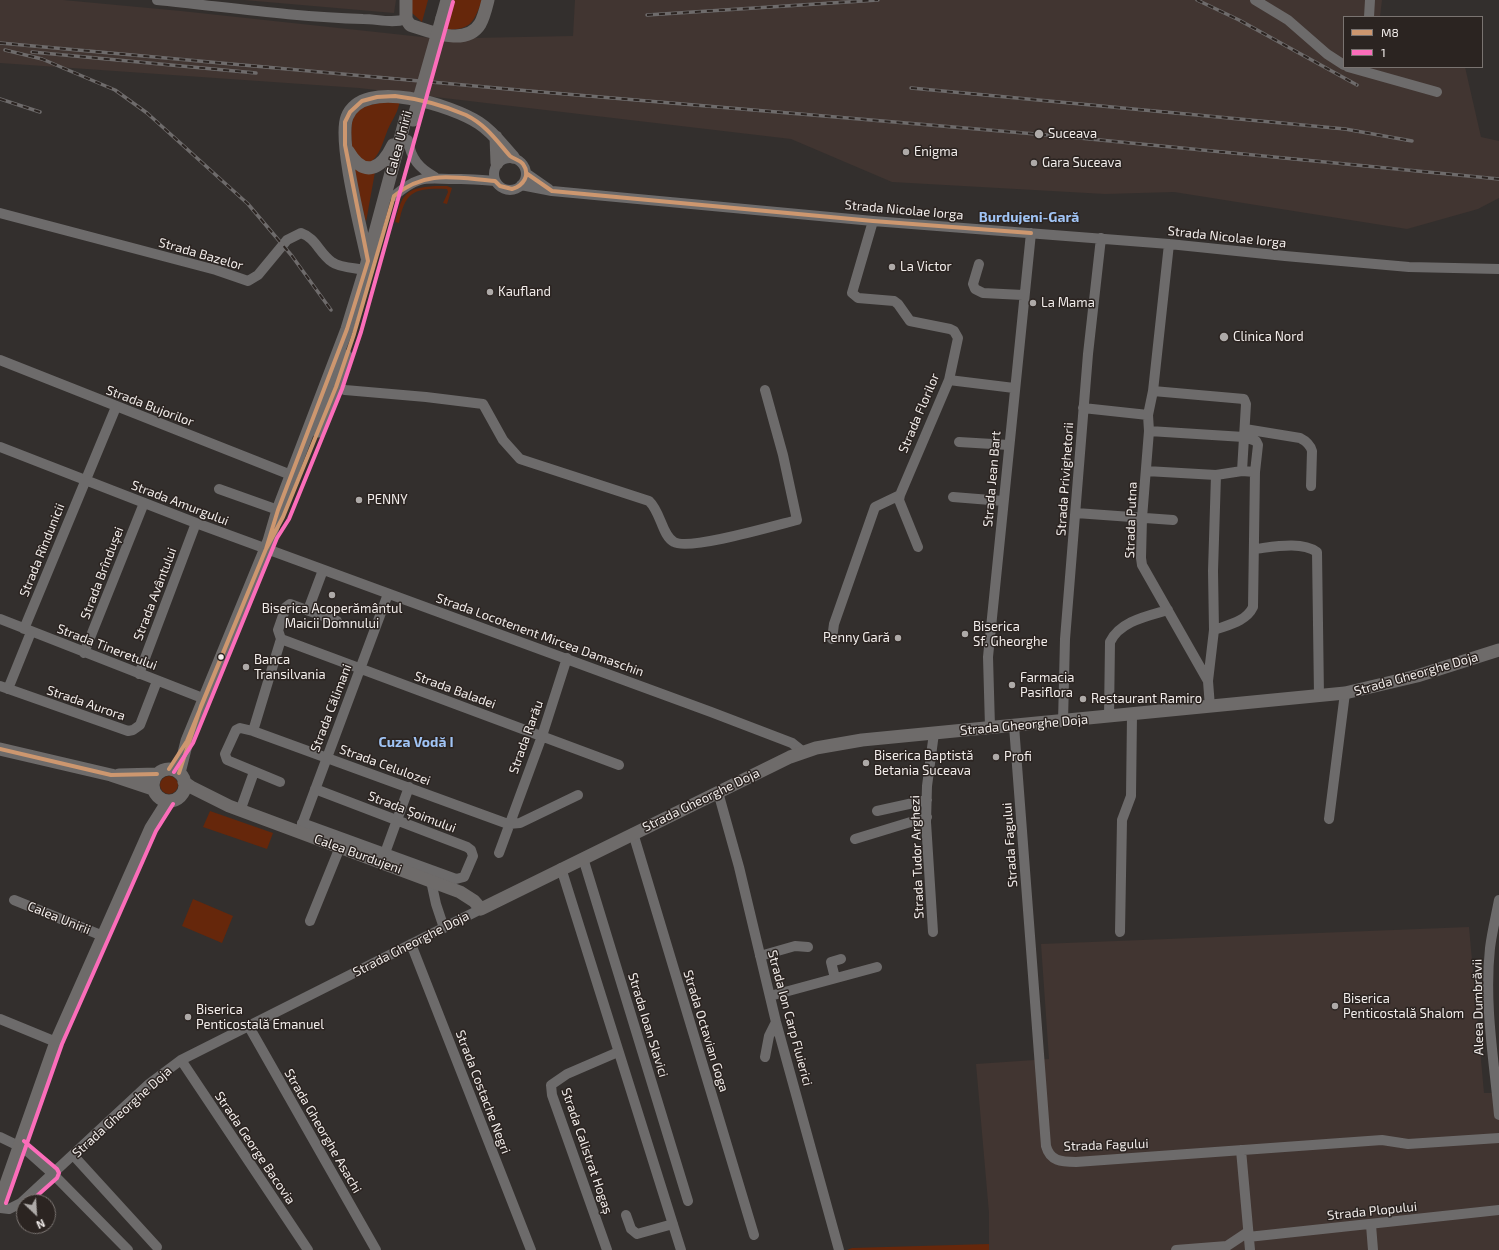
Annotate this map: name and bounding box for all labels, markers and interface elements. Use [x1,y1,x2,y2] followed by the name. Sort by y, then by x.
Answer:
[1343,16,1483,68] legend
[1381,25,1399,39] text: M8
[1381,45,1386,59] text: 1
[383,109,415,177] street label: Calea Unirii
[1048,126,1097,142] place label: Suceava
[1033,128,1045,140] marker: Suceava
[914,144,958,160] place label: Enigma
[901,147,911,157] marker: Enigma
[1042,155,1122,171] place label: Gara Suceava
[1029,158,1039,168] marker: Gara Suceava
[844,197,964,223] street label: Strada Nicolae Iorga
[979,209,1079,225] district label: Burdujeni-Gară
[1167,223,1287,251] street label: Strada Nicolae Iorga
[157,234,245,274] street label: Strada Bazelor
[900,259,952,275] place label: La Victor
[887,262,897,272] marker: La Victor
[498,284,551,300] place label: Kaufland
[485,287,495,297] marker: Kaufland
[1041,295,1095,311] place label: La Mama
[1028,298,1038,308] marker: La Mama
[1233,329,1304,345] place label: Clinica Nord
[1218,331,1230,343] marker: Clinica Nord
[895,371,943,455] street label: Strada Florilor
[104,382,196,430] street label: Strada Bujorilor
[1053,422,1077,536] street label: Strada Privighetorii
[980,430,1004,528] street label: Strada Jean Bart
[129,477,231,529] street label: Strada Amurgului
[1122,481,1140,559] street label: Strada Putna
[367,492,408,508] place label: PENNY
[354,495,364,505] marker: PENNY
[16,501,68,599] street label: Strada Rîndunicii
[77,525,127,621] street label: Strada Brîndușei
[130,545,180,643] street label: Strada Avântului
[327,590,337,600] marker: Biserica Acoperământul Maicii Domnului
[434,590,646,680] street label: Strada Locotenent Mircea Damaschin
[262,601,402,632] place label: Biserica Acoperământul Maicii Domnului
[973,619,1048,650] place label: Biserica Sf. Gheorghe
[55,621,159,673] street label: Strada Tineretului
[960,629,970,639] marker: Biserica Sf. Gheorghe
[823,630,890,646] place label: Penny Gară
[893,633,903,643] marker: Penny Gară
[1352,649,1480,699] street label: Strada Gheorghe Doja
[216,652,226,662] unlabelled marker
[254,652,326,683] place label: Banca Transilvania
[241,662,251,672] marker: Banca Transilvania
[307,662,355,754] street label: Strada Călimani
[412,668,498,712] street label: Strada Baladei
[1020,670,1074,701] place label: Farmacia Pasiflora
[1007,680,1017,690] marker: Farmacia Pasiflora
[45,682,127,724] street label: Strada Aurora
[1091,691,1202,707] place label: Restaurant Ramiro
[1078,694,1088,704] marker: Restaurant Ramiro
[506,698,546,776] street label: Strada Rarău
[959,712,1089,738] street label: Strada Gheorghe Doja
[378,734,454,750] district label: Cuza Vodă I
[337,741,433,789] street label: Strada Celulozei
[874,748,973,779] place label: Biserica Baptistă Betania Suceava
[1004,749,1032,765] place label: Profi
[991,752,1001,762] marker: Profi
[861,758,871,768] marker: Biserica Baptistă Betania Suceava
[640,765,762,835] street label: Strada Gheorghe Doja
[366,788,458,836] street label: Strada Șoimului
[907,795,927,919] street label: Strada Tudor Arghezi
[999,802,1021,888] street label: Strada Fagului
[312,831,404,877] street label: Calea Burdujeni
[25,898,93,938] street label: Calea Unirii
[350,908,472,980] street label: Strada Gheorghe Doja
[764,948,816,1088] street label: Strada Ion Carp Fluierici
[1469,959,1487,1055] street label: Aleea Dumbrăvii
[680,968,732,1094] street label: Strada Octavian Goga
[625,971,671,1079] street label: Strada Ioan Slavici
[1343,991,1464,1022] place label: Biserica Penticostală Shalom
[1330,1001,1340,1011] marker: Biserica Penticostală Shalom
[196,1002,324,1033] place label: Biserica Penticostală Emanuel
[183,1012,193,1022] marker: Biserica Penticostală Emanuel
[452,1028,514,1156] street label: Strada Costache Negri
[69,1063,175,1161] street label: Strada Gheorghe Doja
[281,1066,365,1196] street label: Strada Gheorghe Asachi
[558,1086,616,1216] street label: Strada Calistrat Hogaș
[211,1089,299,1207] street label: Strada George Bacovia
[1063,1136,1149,1154] street label: Strada Fagului
[16,1194,56,1234] north arrow
[1326,1199,1418,1223] street label: Strada Plopului
[35,1217,47,1232] text: N

